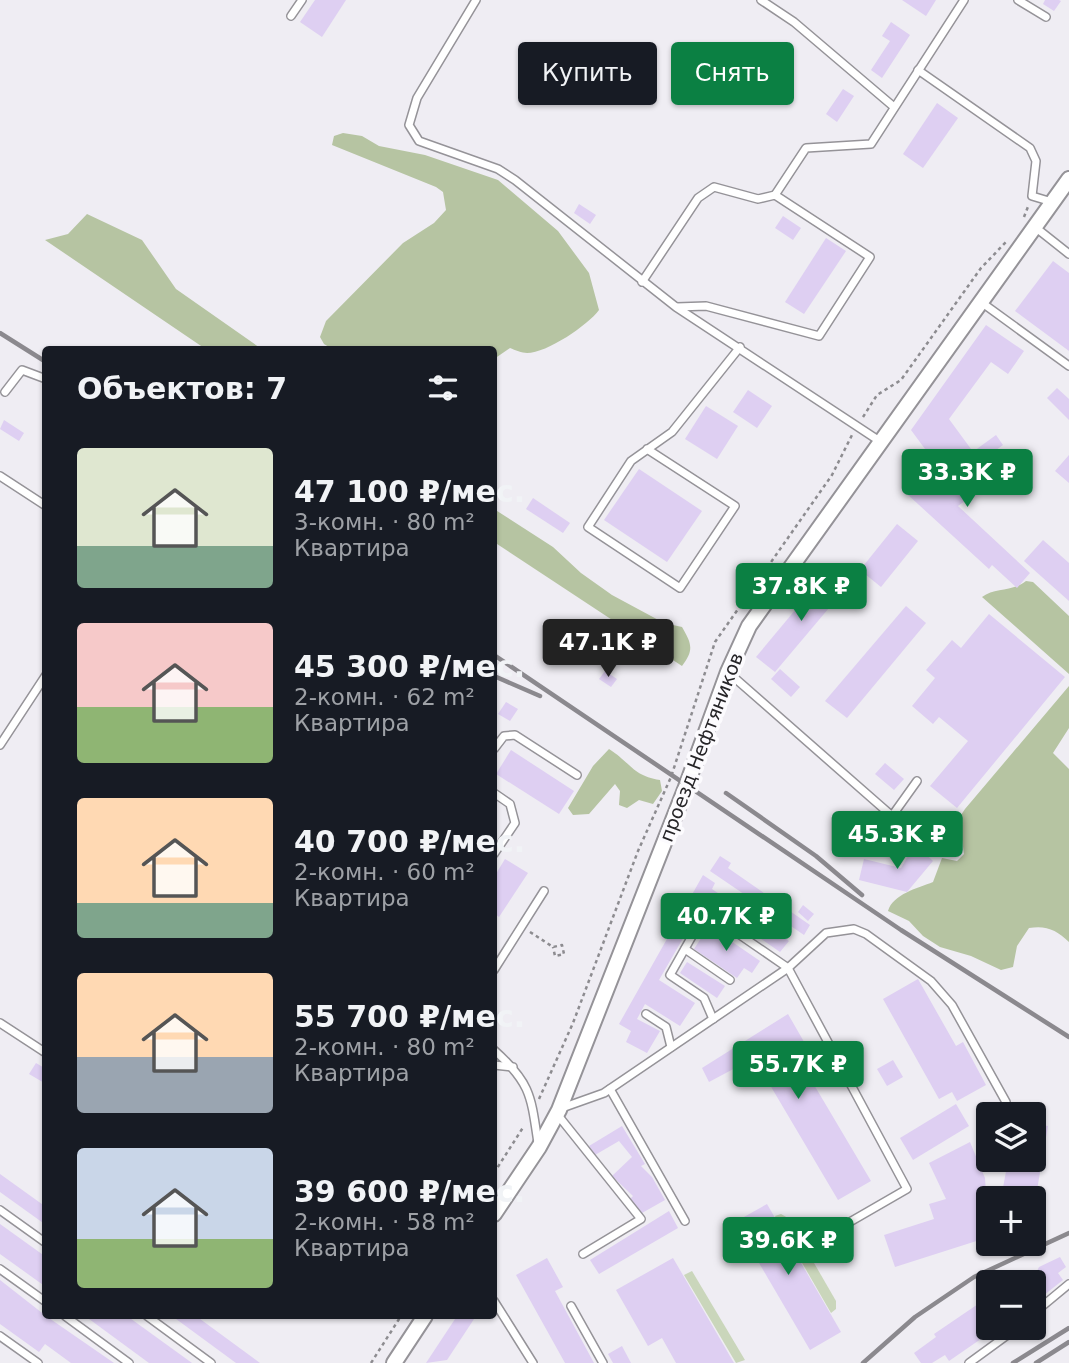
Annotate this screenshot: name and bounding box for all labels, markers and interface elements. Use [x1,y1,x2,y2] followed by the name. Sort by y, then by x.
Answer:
[518,42,657,105] chip: Купить
[671,42,794,105] chip: Снять
[424,369,462,407] icon: filters
[77,371,287,406] text: Объектов: 7
[902,449,1032,509] pin: 33.3K ₽
[918,459,1016,485] text: 33.3K ₽
[294,474,525,509] text: 47 100 ₽/мес.
[133,476,217,560] icon: home
[294,509,475,535] text: 3-комн. · 80 m²
[294,535,410,561] text: Квартира
[736,564,866,623] pin: 37.8K ₽
[752,573,850,599] text: 37.8K ₽
[543,620,673,679] pin: 47.1K ₽
[559,629,657,655] text: 47.1K ₽
[294,649,525,684] text: 45 300 ₽/мес.
[655,649,747,845] street label: проезд Нефтяников
[133,651,217,735] icon: home
[294,684,475,710] text: 2-комн. · 62 m²
[294,710,410,736] text: Квартира
[832,812,962,871] pin: 45.3K ₽
[848,821,946,847] text: 45.3K ₽
[294,824,525,859] text: 40 700 ₽/мес.
[133,826,217,910] icon: home
[294,859,475,885] text: 2-комн. · 60 m²
[294,885,410,911] text: Квартира
[661,894,791,953] pin: 40.7K ₽
[677,903,775,929] text: 40.7K ₽
[294,999,525,1034] text: 55 700 ₽/мес.
[133,1001,217,1085] icon: home
[294,1034,475,1060] text: 2-комн. · 80 m²
[733,1042,863,1101] pin: 55.7K ₽
[749,1051,847,1077] text: 55.7K ₽
[294,1060,410,1086] text: Квартира
[976,1102,1046,1340] map controls
[976,1102,1046,1172] button: layers
[294,1174,525,1209] text: 39 600 ₽/мес.
[133,1176,217,1260] icon: home
[976,1186,1046,1256] button: +
[294,1209,475,1235] text: 2-комн. · 58 m²
[723,1218,853,1277] pin: 39.6K ₽
[739,1227,837,1253] text: 39.6K ₽
[294,1235,410,1261] text: Квартира
[976,1270,1046,1340] button: −

